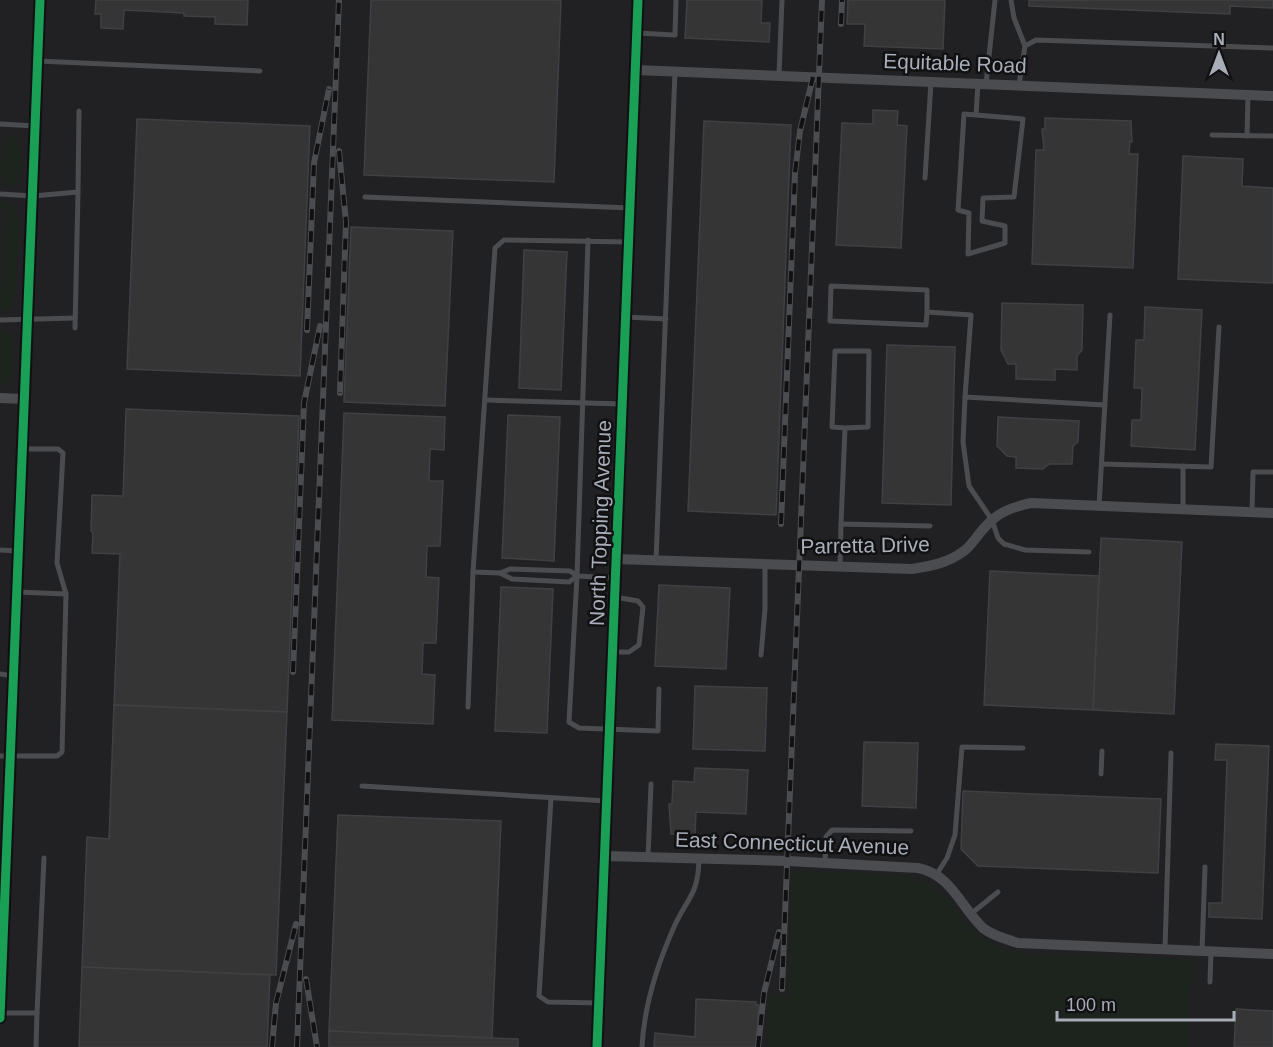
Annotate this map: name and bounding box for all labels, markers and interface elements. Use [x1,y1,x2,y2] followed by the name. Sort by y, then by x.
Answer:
[1189,24,1249,84] north arrow
[1213,31,1225,48] text: N
[883,49,1027,77] street label: Equitable Road
[585,420,615,626] street label: North Topping Avenue
[800,532,930,558] street label: Parretta Drive
[675,827,909,859] street label: East Connecticut Avenue
[1057,984,1234,1022] scale bar
[1066,995,1116,1015] text: 100 m

